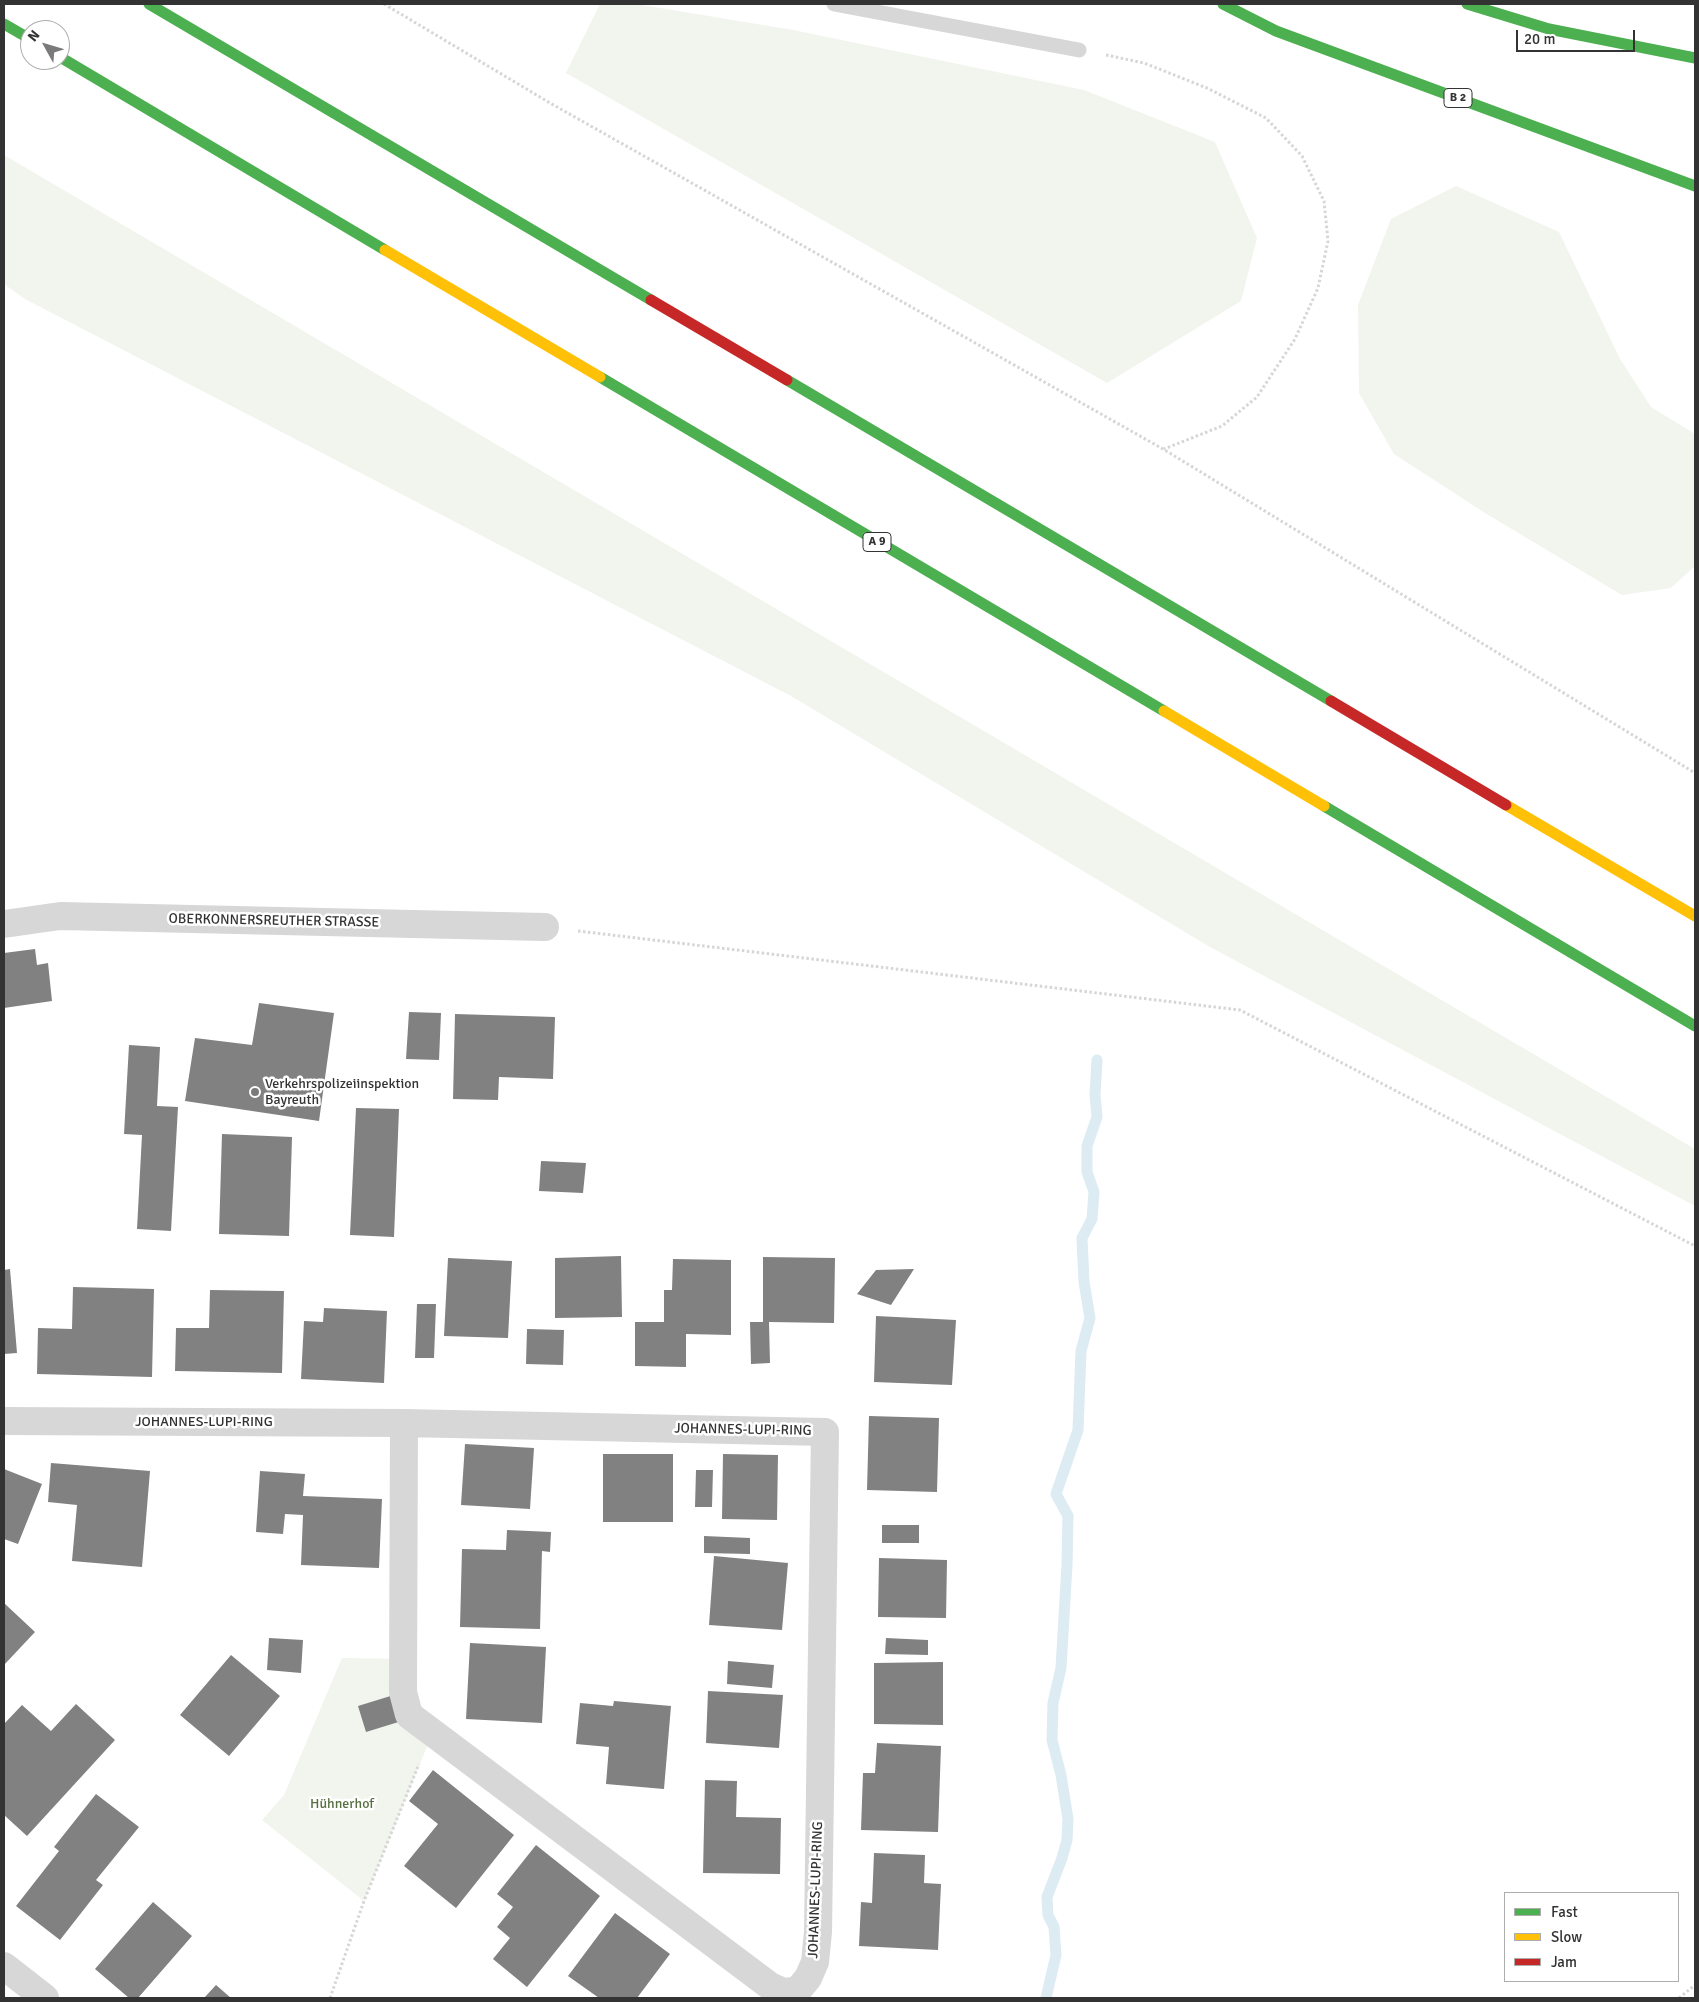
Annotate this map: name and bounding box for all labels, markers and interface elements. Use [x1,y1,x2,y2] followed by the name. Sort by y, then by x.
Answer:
[20,20,70,70] north arrow
[1519,20,1638,52] scale bar
[24,27,43,45] text: N
[1524,30,1555,48] text: 20 m
[1444,89,1472,108] road number: B 2
[863,532,891,552] road number: A 9
[168,911,380,931] street label: OBERKONNERSREUTHER STRASSE
[265,1076,419,1108] place label: Verkehrspolizeiinspektion Bayreuth
[249,1086,261,1098] marker: Verkehrspolizeiinspektion Bayreuth
[135,1414,273,1430] street label: JOHANNES-LUPI-RING
[674,1420,812,1440] street label: JOHANNES-LUPI-RING
[310,1796,374,1812] park label: Hühnerhof
[805,1821,827,1959] street label: JOHANNES-LUPI-RING
[1504,1892,1679,1982] legend
[1551,1903,1578,1921] text: Fast
[1551,1928,1582,1946] text: Slow
[1551,1953,1577,1971] text: Jam

